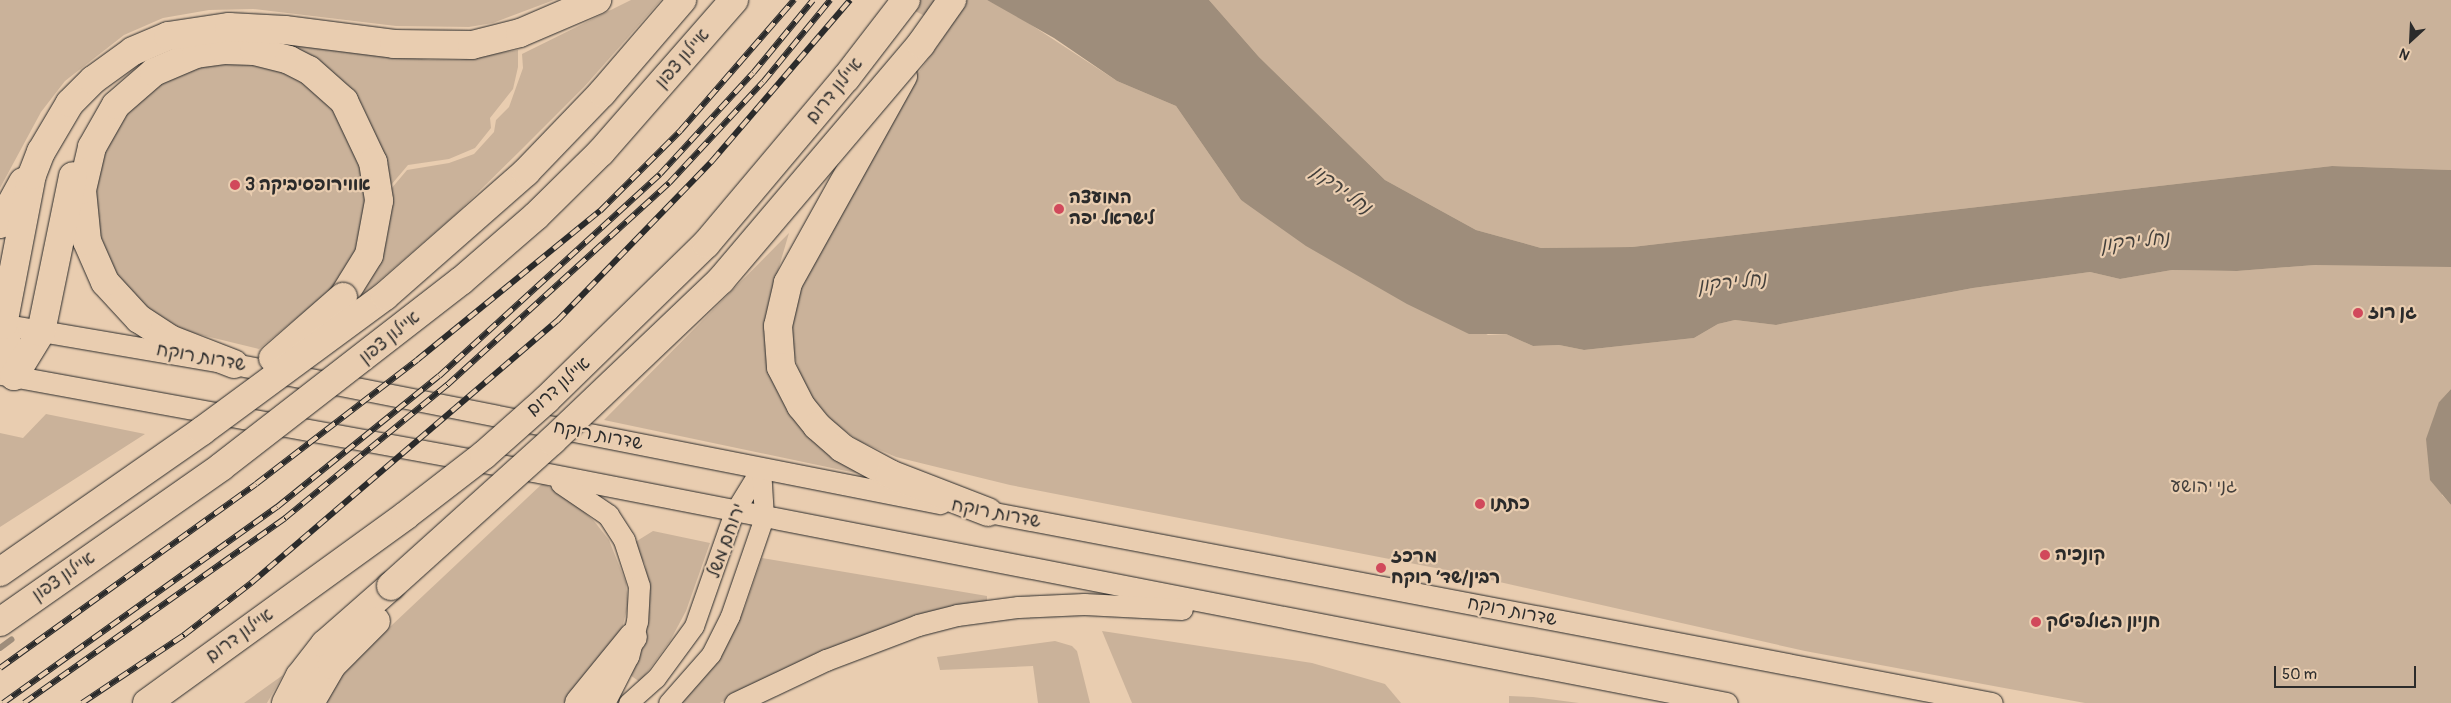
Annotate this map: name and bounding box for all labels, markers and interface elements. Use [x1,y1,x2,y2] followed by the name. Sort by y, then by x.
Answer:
[2386,15,2436,65] north arrow
[651,25,715,93] street label: איילון צפון
[2397,44,2412,64] text: N
[802,54,868,128] street label: איילון דרום
[1306,161,1376,219] water label: נחל ירקון
[245,174,371,196] place label: אווירופסיביקה 3
[229,179,241,191] marker: אווירופסיביקה 3
[1069,188,1155,230] place label: המועצה לישראל יפה
[1053,203,1065,215] marker: המועצה לישראל יפה
[2100,227,2170,257] water label: נחל ירקון
[1697,268,1767,298] water label: נחל ירקון
[2368,302,2417,324] place label: גן רוז
[355,307,425,369] street label: איילון צפון
[2352,307,2364,319] marker: גן רוז
[154,339,248,377] street label: שדרות רוקח
[523,353,595,421] street label: איילון דרום
[551,417,645,455] street label: שדרות רוקח
[2171,476,2237,498] park label: גני יהושע
[1490,493,1530,515] place label: כתתו
[949,495,1043,533] street label: שדרות רוקח
[1474,498,1486,510] marker: כתתו
[704,501,750,581] street label: ירוחם משל
[2055,544,2105,566] place label: קונכיה
[1391,547,1500,590] place label: מרכז רבין/שד׳ רוקח
[28,548,100,606] street label: איילון צפון
[2039,549,2051,561] marker: קונכיה
[1375,562,1387,574] marker: מרכז רבין/שד׳ רוקח
[1465,593,1559,631] street label: שדרות רוקח
[202,604,278,668] street label: איילון דרום
[2046,611,2160,633] place label: חניון הגולפיטק
[2030,616,2042,628] marker: חניון הגולפיטק
[2276,656,2418,688] scale bar
[2282,665,2317,684] text: 50 m

